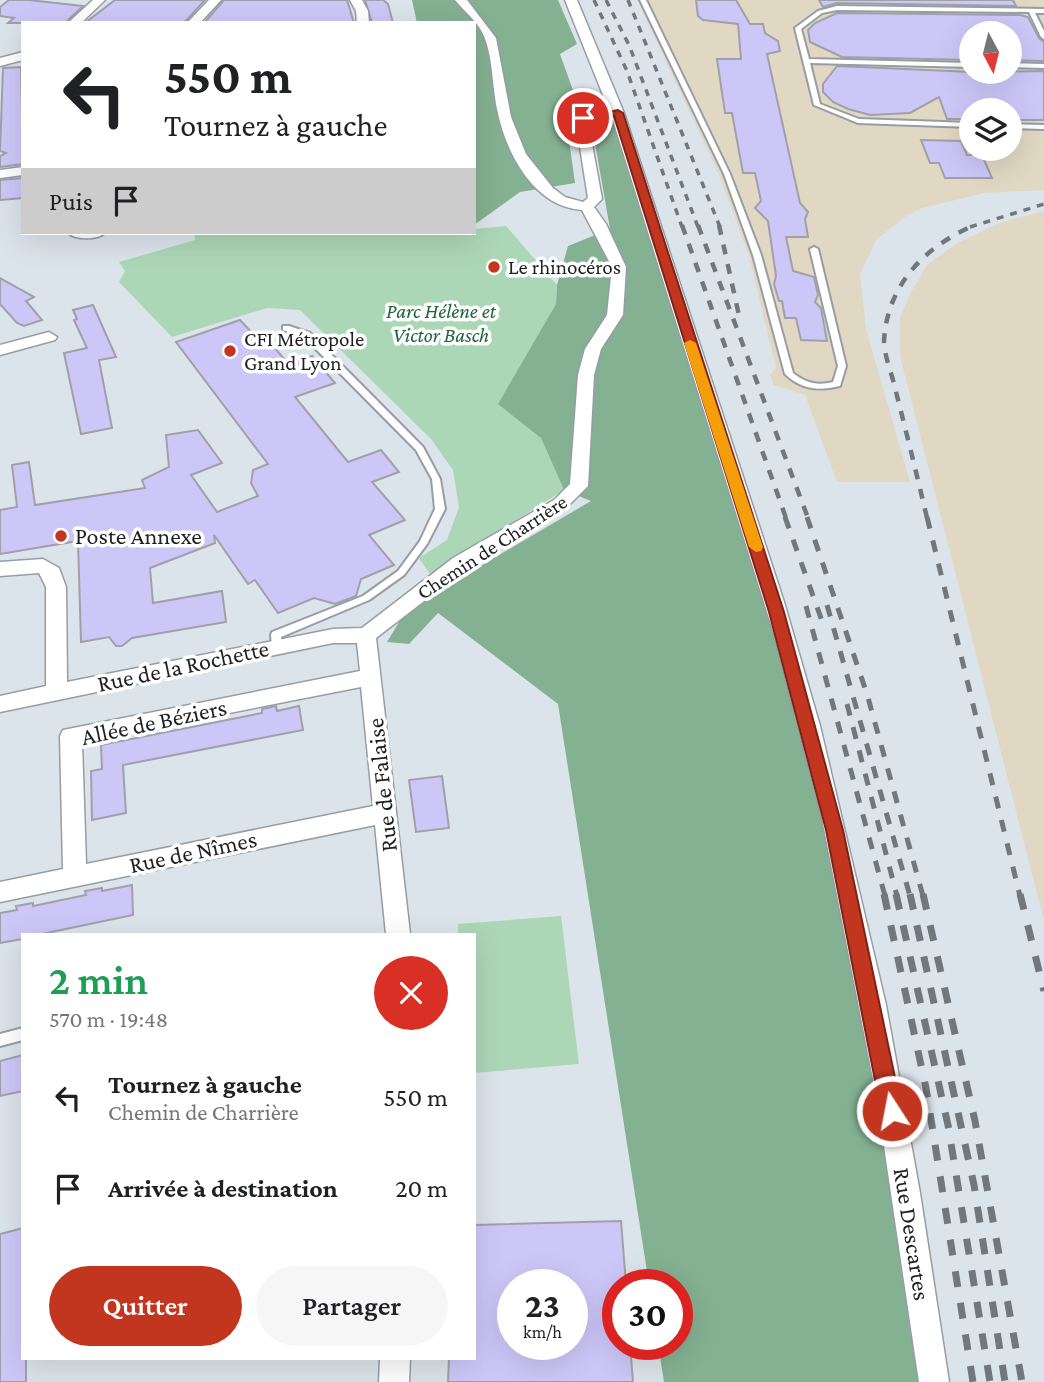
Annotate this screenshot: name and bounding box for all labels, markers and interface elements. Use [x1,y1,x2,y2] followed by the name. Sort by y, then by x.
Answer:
[959,21,1022,84] north arrow
[959,21,1022,161] map controls
[49,49,140,140] icon: left
[164,49,292,104] text: 550 m
[553,88,613,148] pin
[959,98,1022,161] button: layers
[564,99,602,137] icon: arrive
[164,107,387,143] text: Tournez à gauche
[107,182,145,220] icon: arrive
[49,187,93,216] text: Puis
[508,255,621,279] place label: Le rhinocéros
[486,259,502,275] marker: Le rhinocéros
[386,299,497,347] park label: Parc Hélène et Victor Basch
[244,327,364,375] place label: CFI Métropole Grand Lyon
[222,343,238,359] marker: CFI Métropole Grand Lyon
[412,490,572,604] street label: Chemin de Charrière
[75,522,202,549] place label: Poste Annexe
[53,528,69,544] marker: Poste Annexe
[95,634,271,697] street label: Rue de la Rochette
[79,693,229,750] street label: Allée de Béziers
[361,717,402,853] street label: Rue de Falaise
[127,825,259,878] street label: Rue de Nîmes
[49,956,148,1003] text: 2 min
[374,956,448,1030] button: close
[49,1006,168,1032] text: 570 m · 19:48
[108,1070,302,1099] text: Tournez à gauche
[855,1074,929,1148] position arrow
[49,1079,87,1117] icon: left
[383,1083,448,1112] text: 550 m
[108,1099,299,1125] text: Chemin de Charrière
[889,1166,936,1302] street label: Rue Descartes
[49,1170,87,1208] icon: arrive
[108,1174,338,1203] text: Arrivée à destination
[395,1174,448,1203] text: 20 m
[49,1266,242,1346] button: Quitter
[256,1266,448,1346] button: Partager
[602,1269,693,1360] speed limit sign: 30
[525,1286,560,1325] text: 23
[523,1322,562,1342] text: km/h

